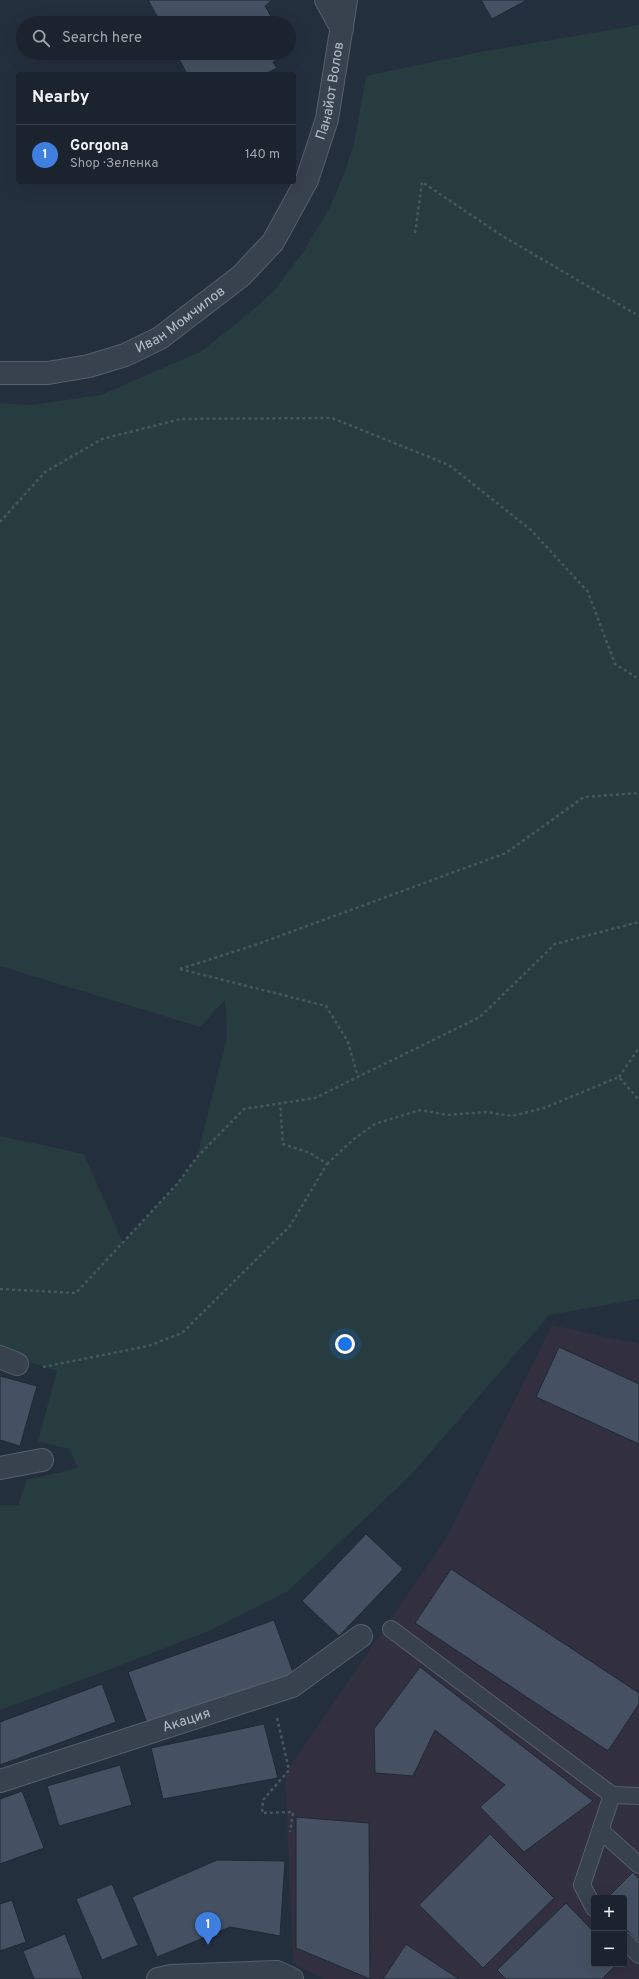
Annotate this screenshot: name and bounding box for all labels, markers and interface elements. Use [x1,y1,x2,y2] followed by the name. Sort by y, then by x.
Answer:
[16,16,296,60] search box
[30,27,52,49] icon: search
[62,29,142,48] text: Search here
[312,40,348,142] street label: Панайот Волов
[32,87,89,109] text: Nearby
[70,137,129,156] text: Gorgona
[42,147,48,163] text: 1
[245,147,280,163] text: 140 m
[70,156,158,172] text: Shop · Зеленка
[133,283,229,357] street label: Иван Момчилов
[335,1334,355,1354] your location
[160,1705,213,1736] street label: Акация
[591,1895,627,1967] map controls
[591,1895,627,1931] button: +
[195,1912,221,1945] pin: 1
[591,1931,627,1967] button: −

